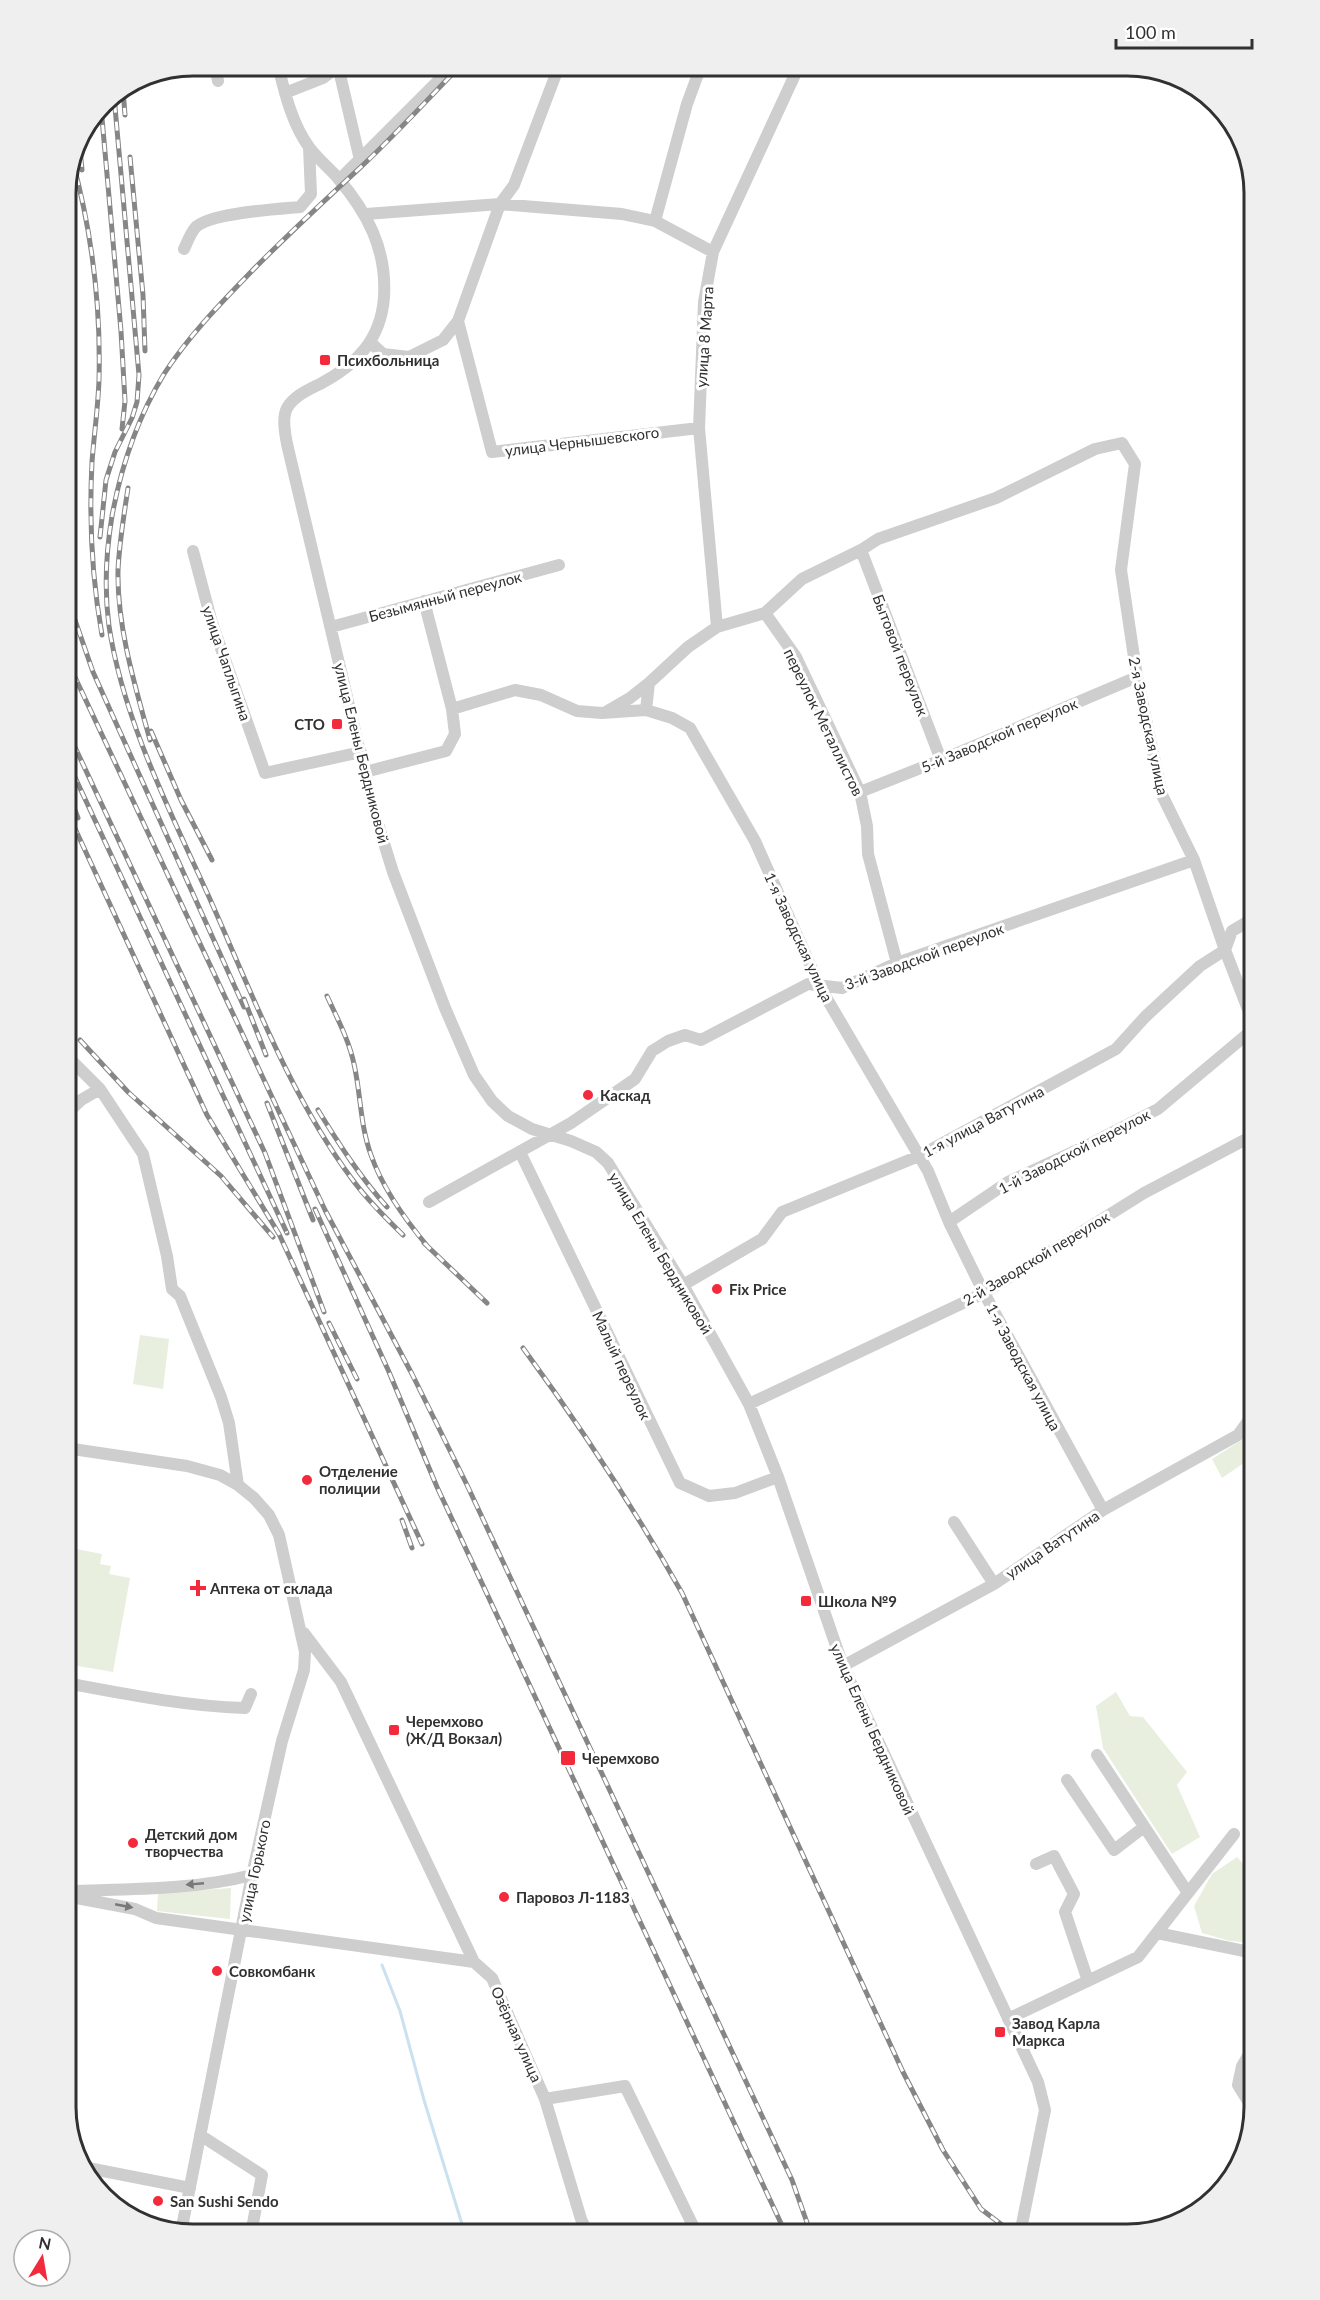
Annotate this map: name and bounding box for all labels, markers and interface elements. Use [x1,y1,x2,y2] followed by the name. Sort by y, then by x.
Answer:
[1116,12,1252,50] scale bar
[1125,21,1176,43] text: 100 m
[691,286,717,388] street label: улица 8 Марта
[337,351,439,369] place label: Психбольница
[318,353,332,367] marker: Психбольница
[504,423,660,459] street label: улица Чернышевского
[367,567,524,625] street label: Безымянный переулок
[870,592,933,719] street label: Бытовой переулок
[199,603,255,723] street label: улица Чаплыгина
[781,645,867,799] street label: переулок Металлистов
[1126,655,1172,797] street label: 2-я Заводская улица
[331,661,393,845] street label: улица Елены Бердниковой
[918,694,1080,776] street label: 5-й Заводской переулок
[294,715,325,733] place label: СТО
[330,717,344,731] marker: СТО
[761,869,837,1005] street label: 1-я Заводская улица
[842,919,1006,993] street label: 3-й Заводской переулок
[919,1081,1047,1161] street label: 1-я улица Ватутина
[600,1086,651,1104] place label: Каскад
[581,1088,595,1102] marker: Каскад
[995,1105,1153,1197] street label: 1-й Заводской переулок
[606,1169,716,1337] street label: улица Елены Бердниковой
[959,1207,1113,1309] street label: 2-й Заводской переулок
[729,1280,786,1298] place label: Fix Price
[710,1282,724,1296] marker: Fix Price
[983,1301,1065,1433] street label: 1-я Заводская улица
[589,1308,655,1422] street label: Малый переулок
[319,1462,398,1497] place label: Отделение полиции
[300,1473,314,1487] marker: Отделение полиции
[1002,1506,1102,1582] street label: улица Ватутина
[209,1579,333,1597] place label: Аптека от склада
[191,1581,205,1595] marker: Аптека от склада
[818,1592,897,1610] place label: Школа №9
[799,1594,813,1608] marker: Школа №9
[827,1641,919,1817] street label: улица Елены Бердниковой
[406,1712,502,1747] place label: Черемхово (Ж/Д Вокзал)
[387,1723,401,1737] marker: Черемхово (Ж/Д Вокзал)
[559,1749,577,1767] marker: Черемхово
[582,1749,660,1767] place label: Черемхово
[234,1818,274,1924] street label: улица Горького
[145,1825,237,1860] place label: Детский дом творчества
[126,1836,140,1850] marker: Детский дом творчества
[185,1880,204,1889] one-way arrow
[516,1888,630,1906] place label: Паровоз Л-1183
[497,1890,511,1904] marker: Паровоз Л-1183
[114,1902,133,1911] one-way arrow
[229,1962,316,1980] place label: Совкомбанк
[210,1964,224,1978] marker: Совкомбанк
[488,1983,546,2085] street label: Озёрная улица
[1012,2014,1100,2049] place label: Завод Карла Маркса
[993,2025,1007,2039] marker: Завод Карла Маркса
[170,2192,279,2210] place label: San Sushi Sendo
[151,2194,165,2208] marker: San Sushi Sendo
[12,2228,72,2288] north arrow
[37,2232,53,2253] text: N

